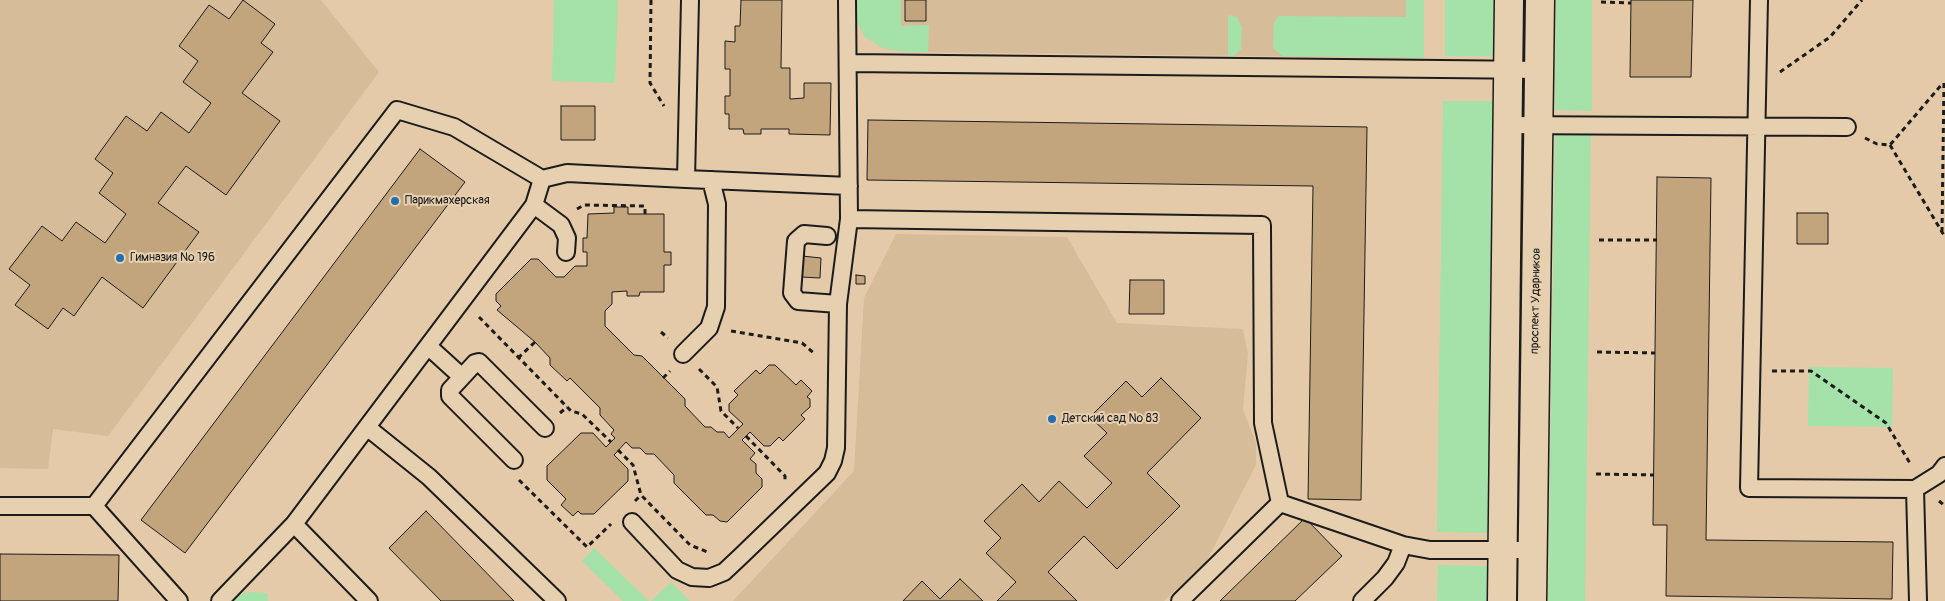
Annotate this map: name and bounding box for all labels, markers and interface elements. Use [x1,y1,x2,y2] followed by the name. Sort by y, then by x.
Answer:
[405,194,490,208] place label: Парикмахерская
[389,195,401,207] marker: Парикмахерская
[1528,248,1544,354] street label: проспект Ударников
[130,251,215,265] place label: Гимназия № 196
[114,252,126,264] marker: Гимназия № 196
[1062,412,1159,426] place label: Детский сад № 83
[1046,413,1058,425] marker: Детский сад № 83

